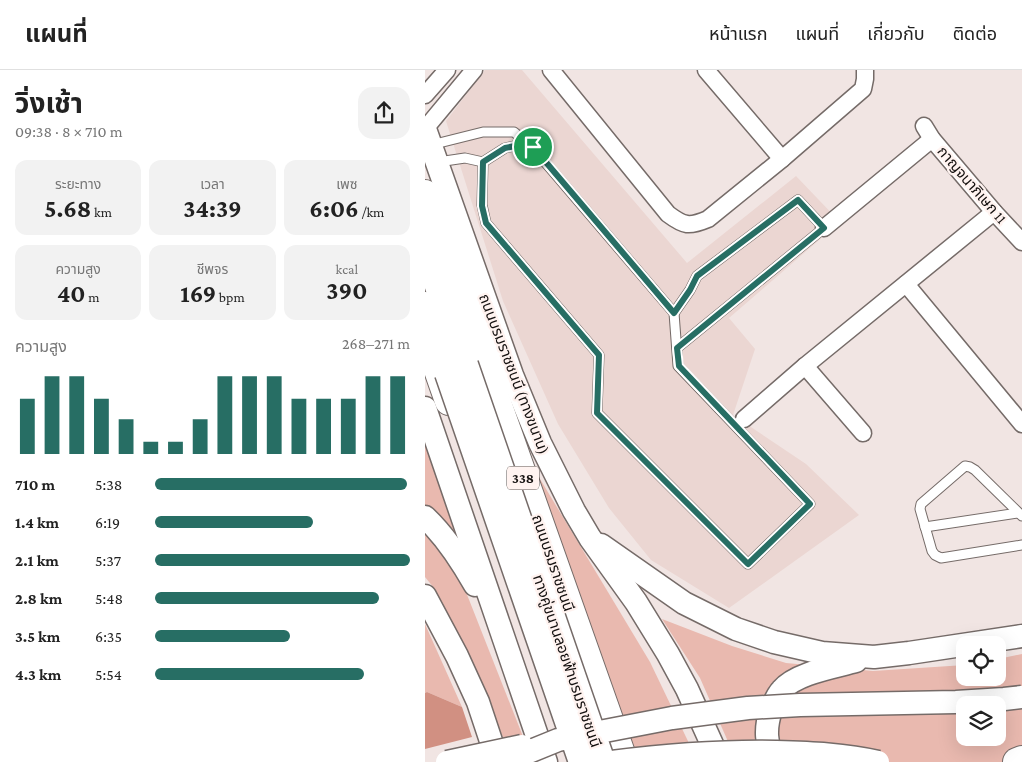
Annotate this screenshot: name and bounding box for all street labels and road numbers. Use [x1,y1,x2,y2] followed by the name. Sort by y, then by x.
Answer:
[934,143,1010,227] street label: กาญจนาภิเษก 11
[475,291,552,457] street label: ถนนบรมราชชนนี (ทางขนาน)
[507,466,539,489] road number: 338
[529,512,577,614] street label: ถนนบรมราชชนนี
[529,572,605,750] street label: ทางคู่ขนานลอยฟ้าบรมราชชนนี

